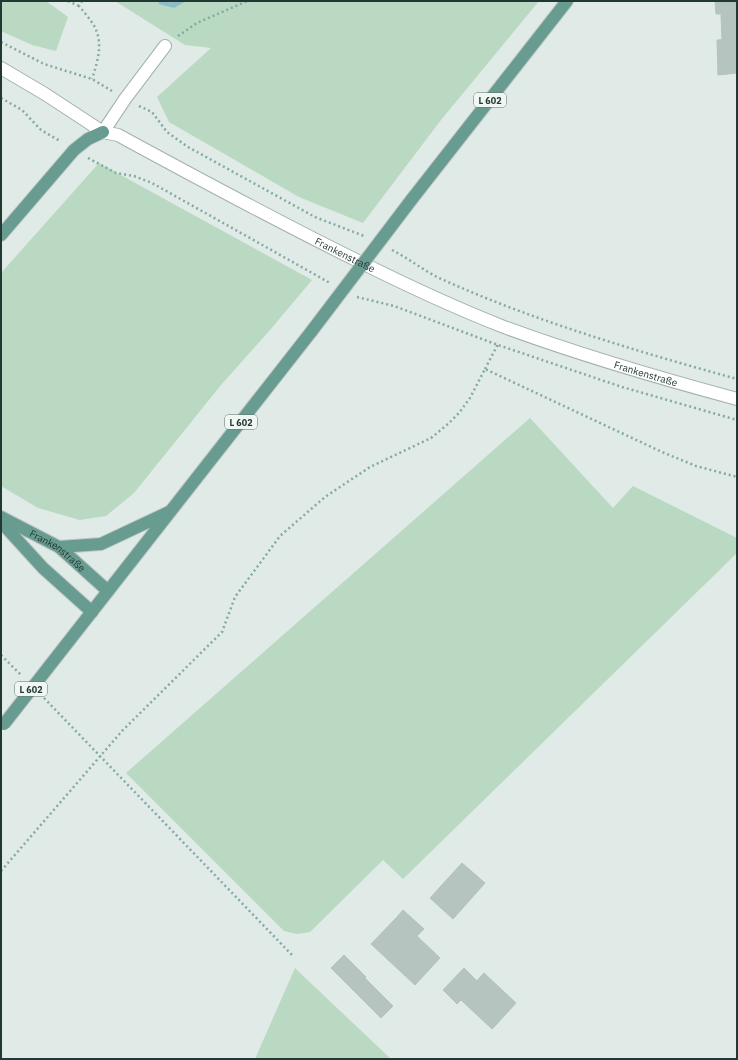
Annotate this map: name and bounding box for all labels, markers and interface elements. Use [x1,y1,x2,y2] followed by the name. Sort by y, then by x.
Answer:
[474,93,506,107] road number: L 602
[313,234,378,275] street label: Frankenstraße
[613,358,680,389] street label: Frankenstraße
[225,415,257,429] road number: L 602
[28,526,89,575] street label: Frankenstraße
[15,682,47,696] road number: L 602

